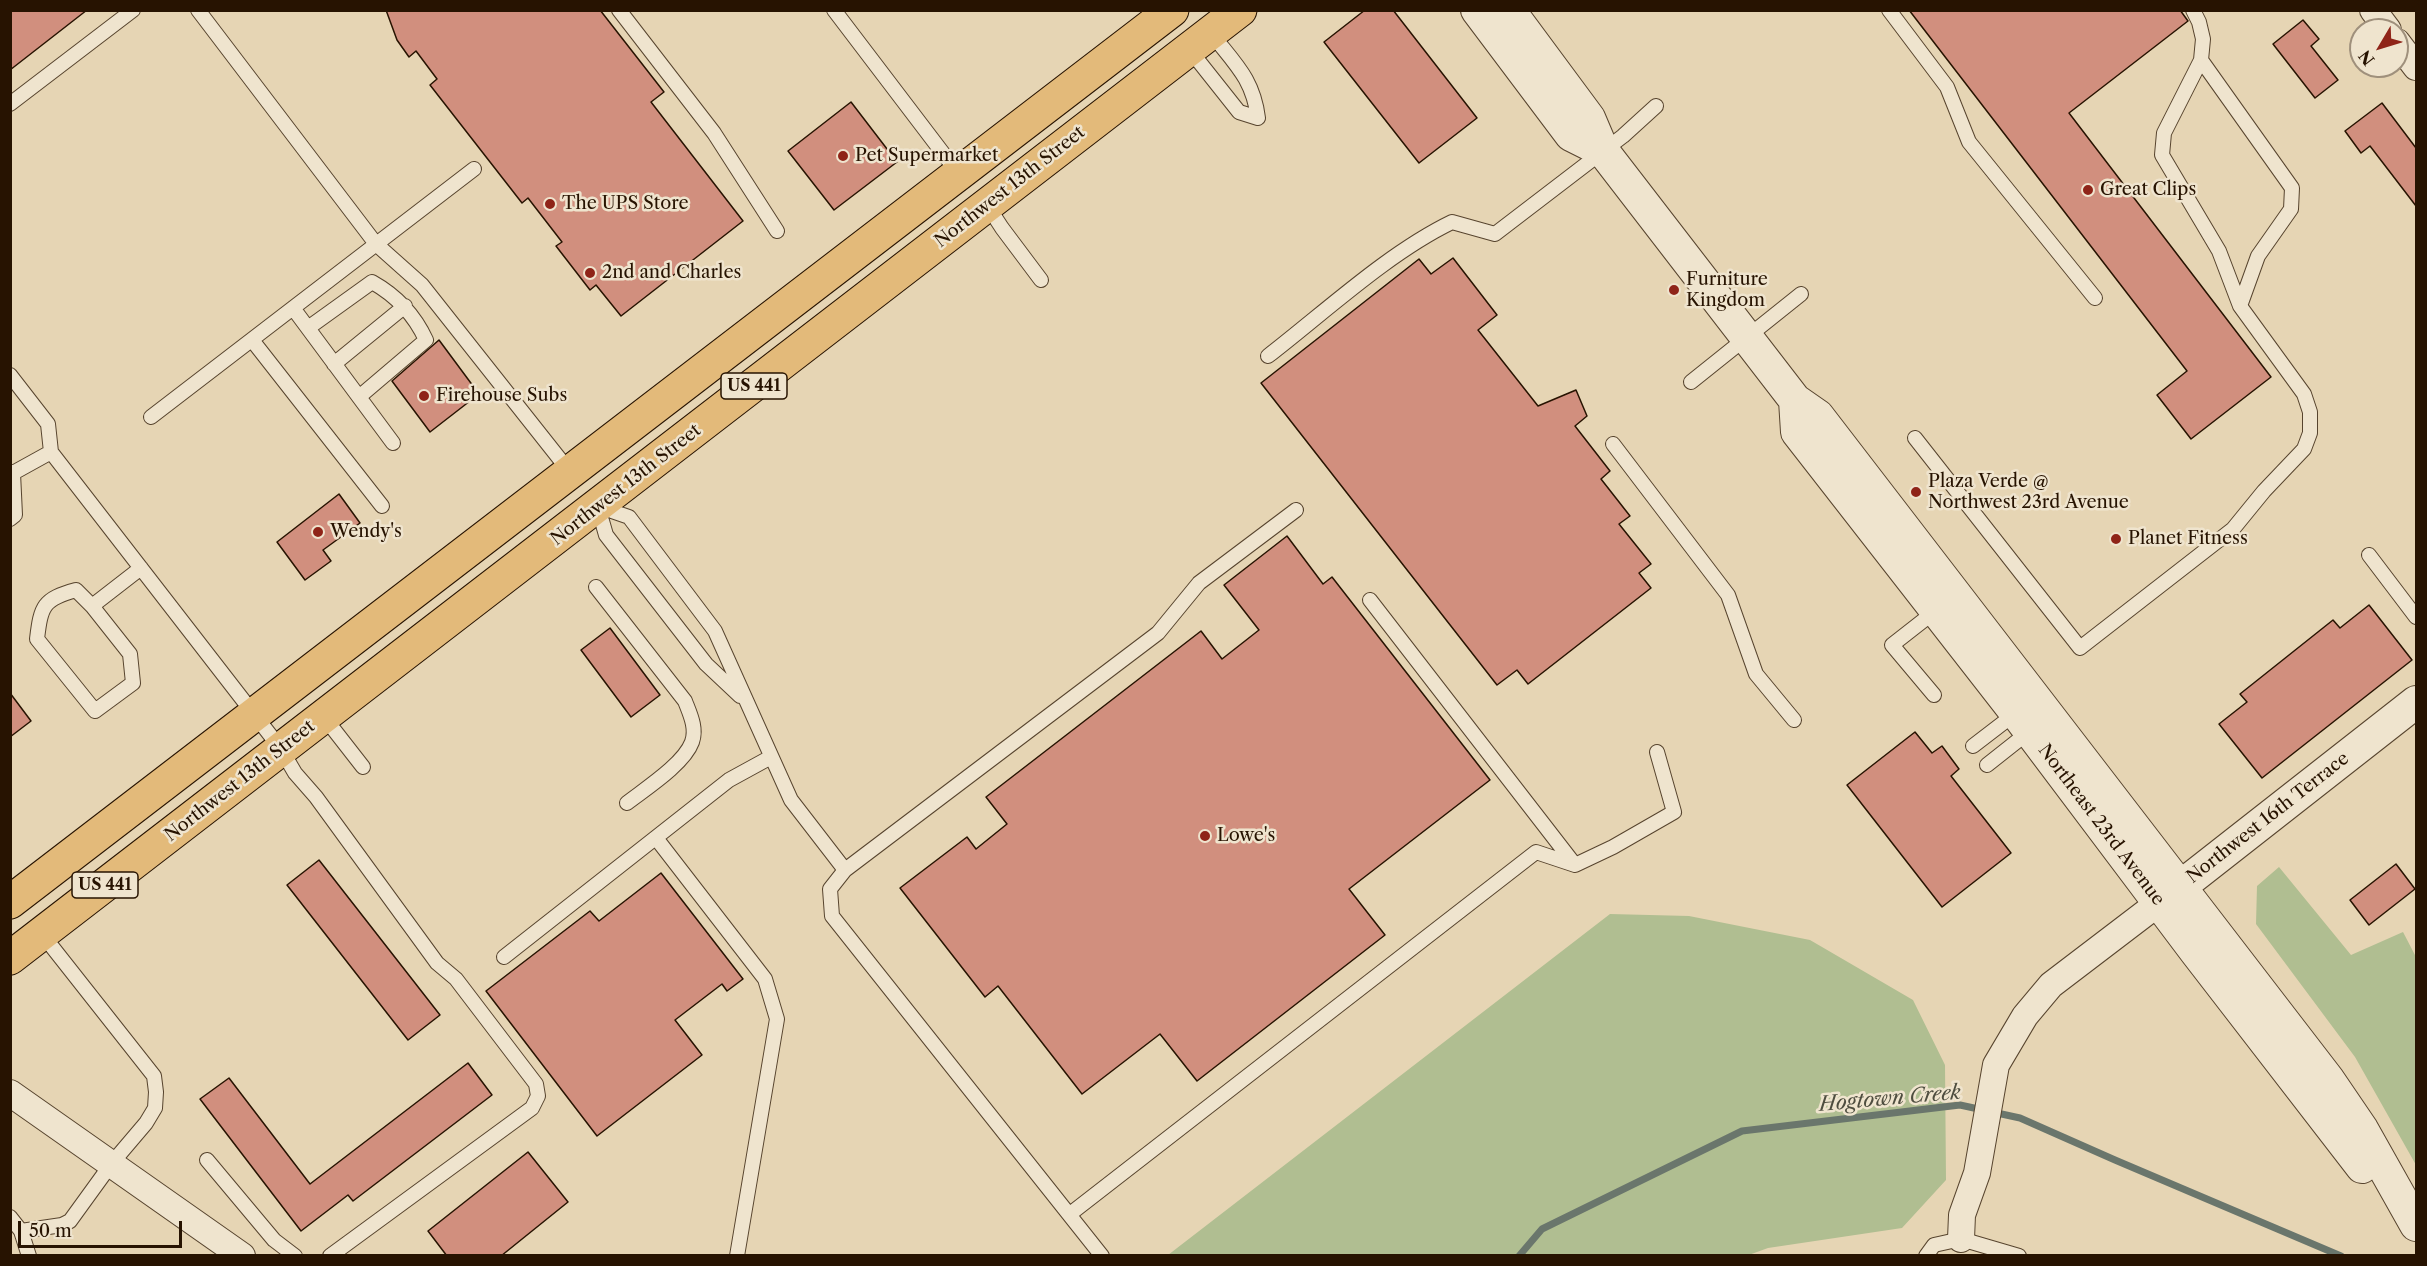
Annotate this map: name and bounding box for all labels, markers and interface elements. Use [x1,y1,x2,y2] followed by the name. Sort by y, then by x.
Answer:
[2349,18,2409,78] north arrow
[2354,46,2379,69] text: N
[931,122,1089,252] street label: Northwest 13th Street
[855,145,998,167] place label: Pet Supermarket
[836,149,850,163] marker: Pet Supermarket
[2100,179,2196,201] place label: Great Clips
[2081,183,2095,197] marker: Great Clips
[562,193,689,215] place label: The UPS Store
[543,197,557,211] marker: The UPS Store
[602,262,741,284] place label: 2nd and Charles
[583,266,597,280] marker: 2nd and Charles
[1686,269,1768,312] place label: Furniture Kingdom
[1667,283,1681,297] marker: Furniture Kingdom
[721,373,787,399] road number: US 441
[436,385,567,407] place label: Firehouse Subs
[417,389,431,403] marker: Firehouse Subs
[547,420,705,550] street label: Northwest 13th Street
[1928,471,2129,514] place label: Plaza Verde @ Northwest 23rd Avenue
[1909,485,1923,499] marker: Plaza Verde @ Northwest 23rd Avenue
[330,521,402,543] place label: Wendy's
[311,525,325,539] marker: Wendy's
[2128,528,2248,550] place label: Planet Fitness
[2109,532,2123,546] marker: Planet Fitness
[161,716,319,846] street label: Northwest 13th Street
[2033,740,2169,910] street label: Northeast 23rd Avenue
[2183,748,2353,888] street label: Northwest 16th Terrace
[1217,825,1275,847] place label: Lowe's
[1198,829,1212,843] marker: Lowe's
[72,872,138,898] road number: US 441
[1818,1081,1962,1117] water label: Hogtown Creek
[21,1209,184,1247] scale bar
[29,1220,72,1242] text: 50 m

